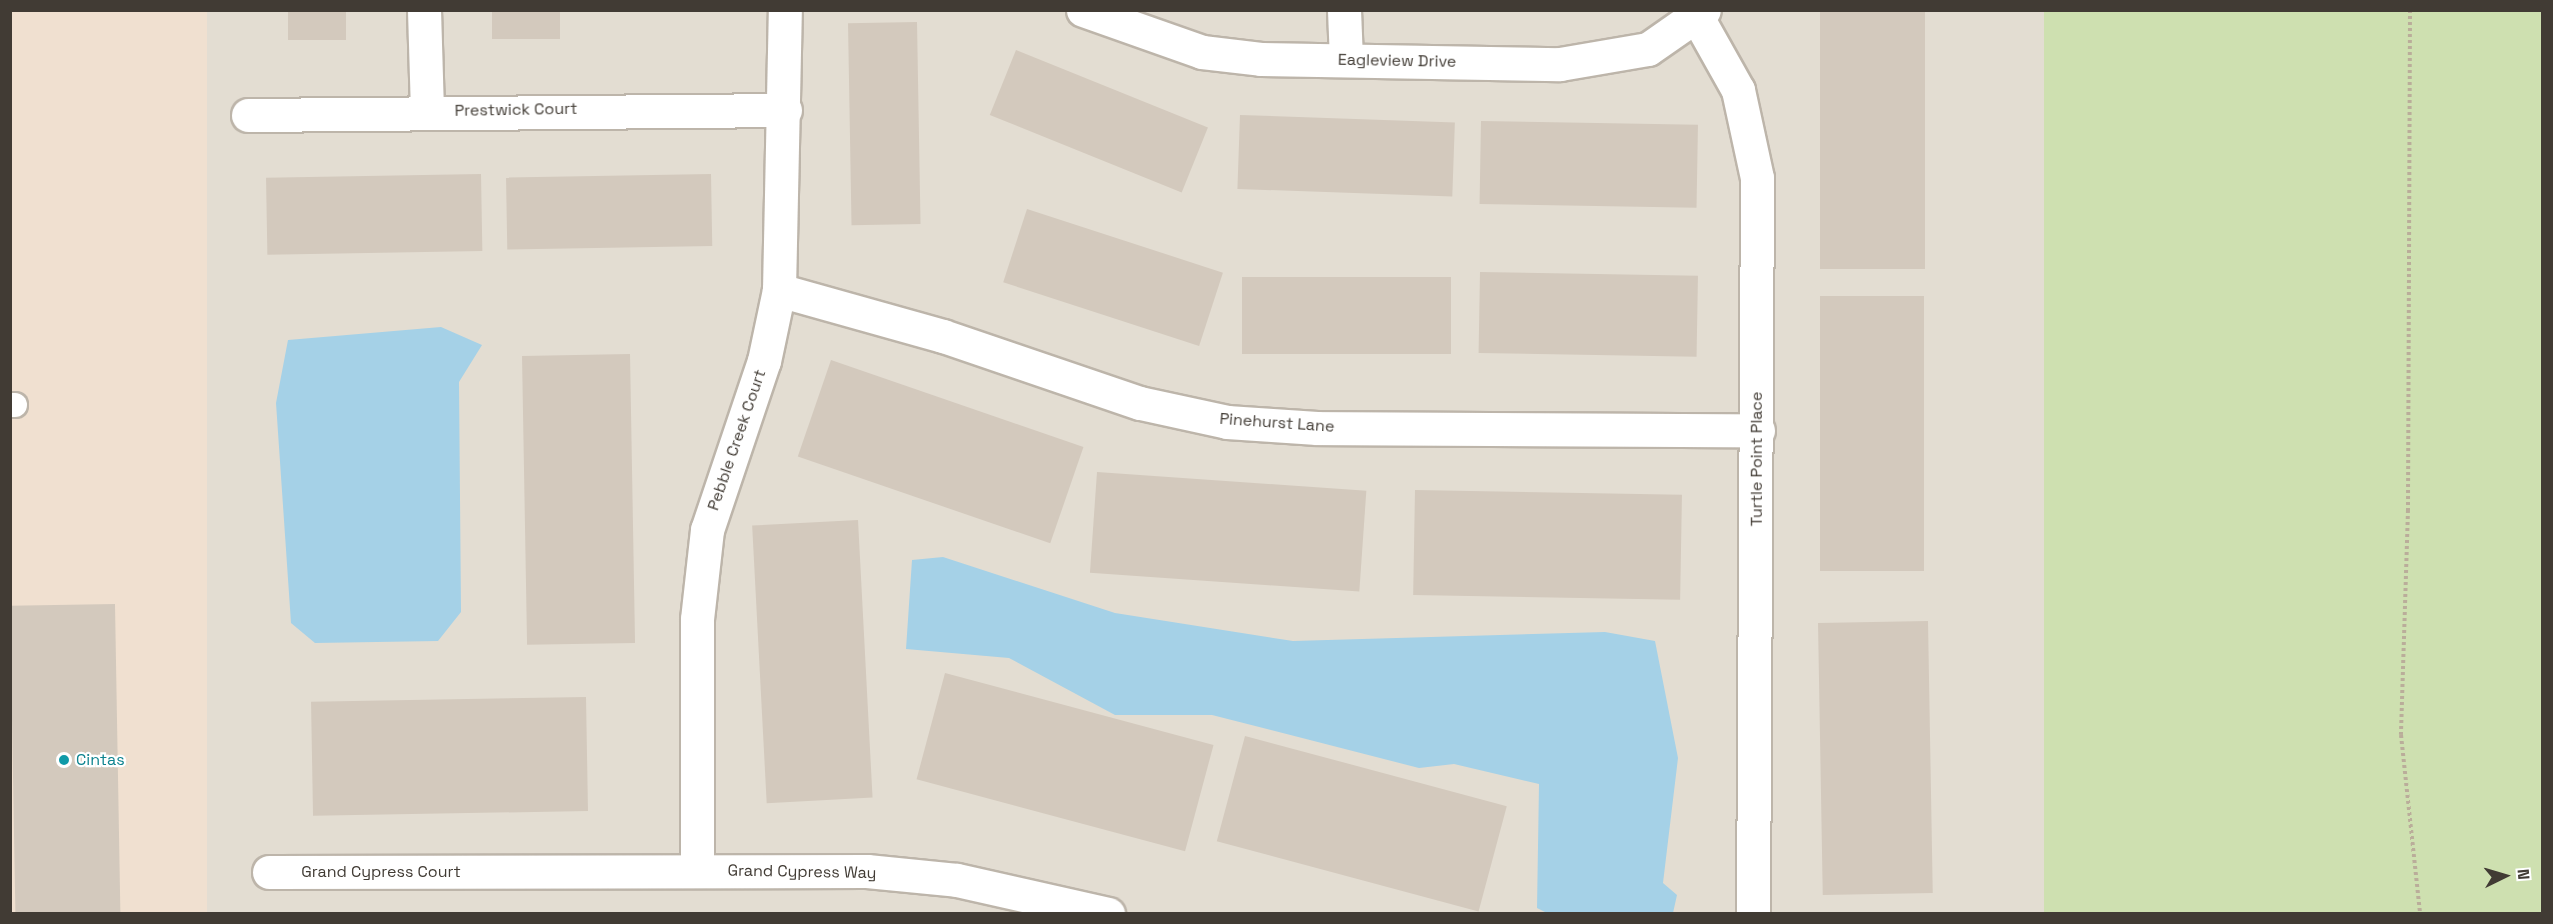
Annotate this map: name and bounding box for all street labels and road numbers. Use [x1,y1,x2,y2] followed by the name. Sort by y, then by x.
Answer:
[1338,50,1456,72] street label: Eagleview Drive
[454,99,578,121] street label: Prestwick Court
[704,367,770,513] street label: Pebble Creek Court
[1747,392,1767,526] street label: Turtle Point Place
[1219,409,1335,437] street label: Pinehurst Lane
[727,861,877,883] street label: Grand Cypress Way
[301,862,461,882] street label: Grand Cypress Court

